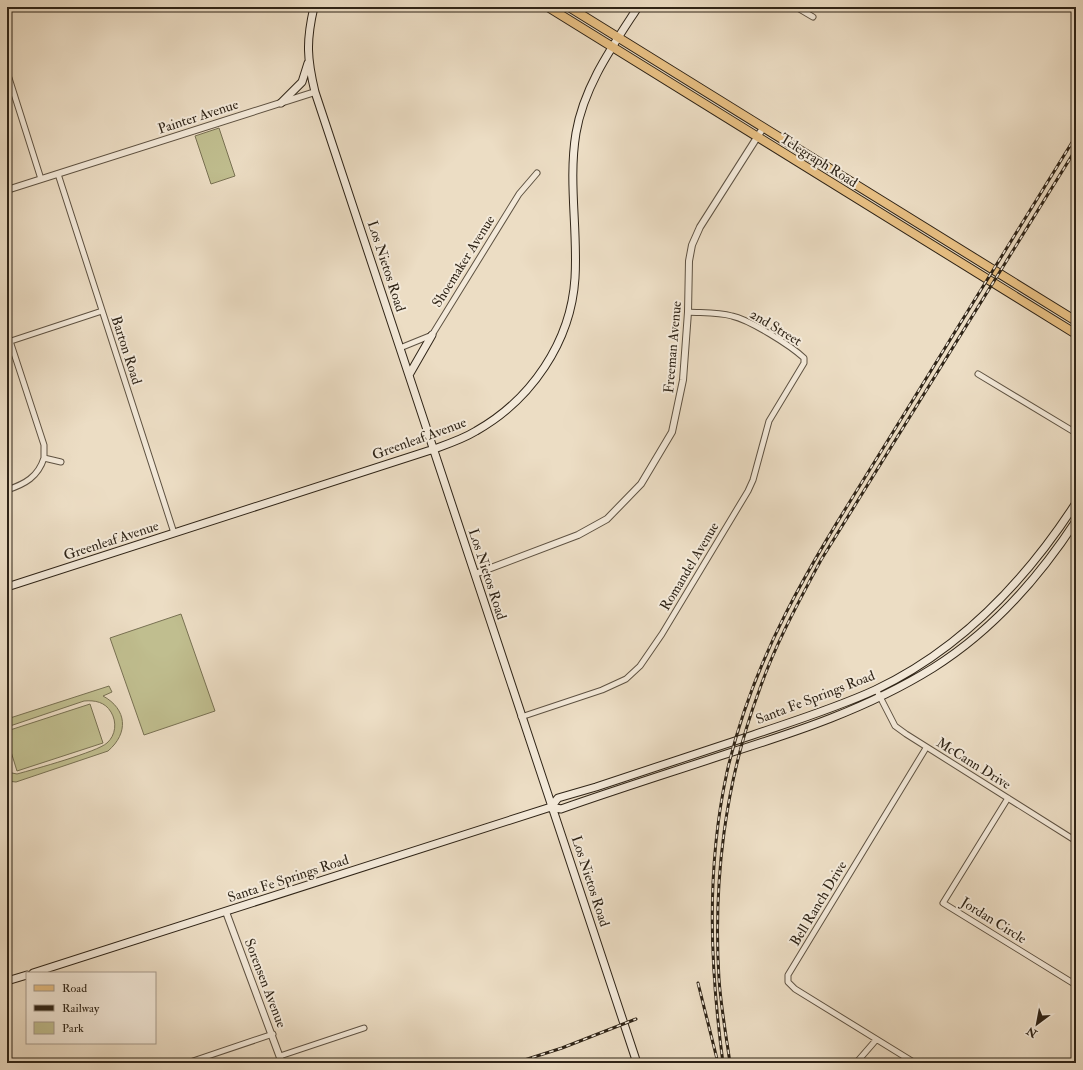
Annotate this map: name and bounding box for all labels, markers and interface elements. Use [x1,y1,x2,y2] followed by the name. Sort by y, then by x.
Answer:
[156,95,241,137] street label: Painter Avenue
[776,130,861,192] street label: Telegraph Road
[428,212,499,310] street label: Shoemaker Avenue
[364,218,409,314] street label: Los Nietos Road
[660,300,685,394] street label: Freeman Avenue
[747,305,805,350] street label: 2nd Street
[107,314,146,387] street label: Barton Road
[370,414,469,463] street label: Greenleaf Avenue
[61,517,161,564] street label: Greenleaf Avenue
[656,519,723,614] street label: Romandel Avenue
[465,526,510,622] street label: Los Nietos Road
[753,667,878,729] street label: Santa Fe Springs Road
[933,734,1014,793] street label: McCann Drive
[568,833,613,929] street label: Los Nietos Road
[226,851,351,907] street label: Santa Fe Springs Road
[786,858,851,949] street label: Bell Ranch Drive
[957,893,1030,947] street label: Jordan Circle
[241,936,290,1030] street label: Sorensen Avenue
[26,972,156,1044] legend
[62,981,87,996] text: Road
[62,1001,100,1016] text: Railway
[1017,1004,1057,1044] north arrow
[62,1021,84,1036] text: Park
[1023,1023,1040,1041] text: N

